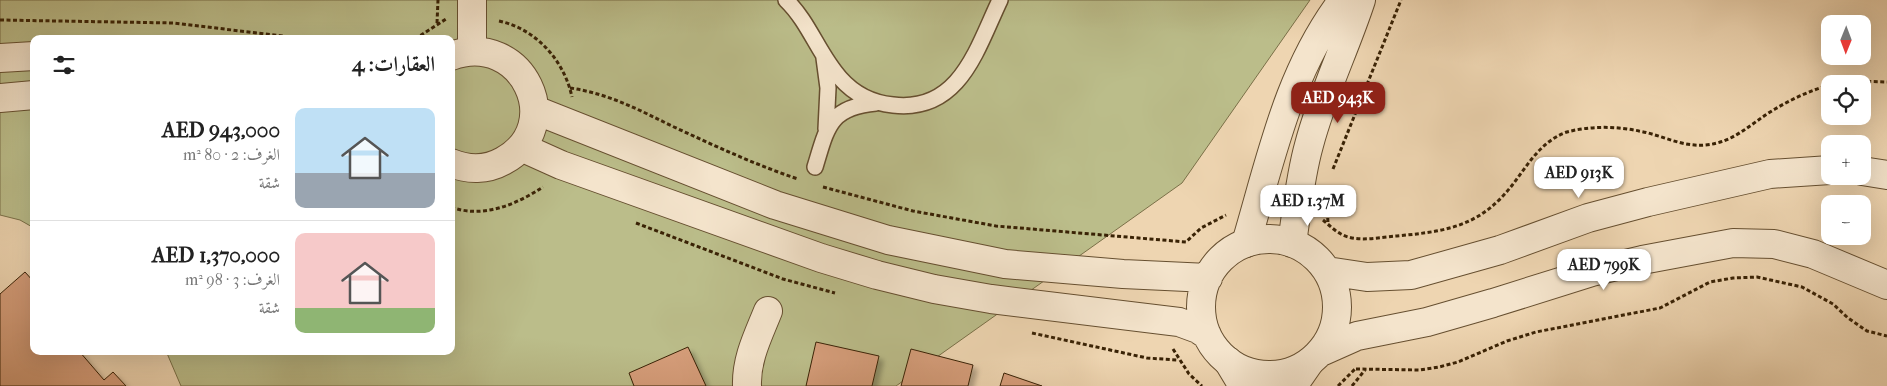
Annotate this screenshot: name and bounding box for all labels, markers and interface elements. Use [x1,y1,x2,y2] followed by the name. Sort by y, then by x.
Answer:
[1821,15,1871,65] north arrow
[1821,15,1871,245] map controls
[50,51,78,79] icon: filters
[352,52,435,76] text: العقارات: 4
[1821,75,1871,125] button: locate
[1286,82,1390,124] pin: AED 943K
[1302,88,1374,107] text: AED 943K
[162,118,280,142] text: AED 943,000
[335,128,395,188] icon: home
[1821,135,1871,185] button: +
[183,145,280,164] text: الغرف: 2 · 80 m²
[1527,156,1631,199] pin: AED 913K
[1545,163,1613,182] text: AED 913K
[259,173,280,192] text: شقة
[1251,184,1365,227] pin: AED 1.37M
[1271,191,1345,210] text: AED 1.37M
[1821,195,1871,245] button: −
[152,243,280,267] text: AED 1,370,000
[1552,248,1656,291] pin: AED 799K
[335,253,395,313] icon: home
[1568,255,1640,274] text: AED 799K
[185,270,280,289] text: الغرف: 3 · 98 m²
[259,298,280,317] text: شقة

